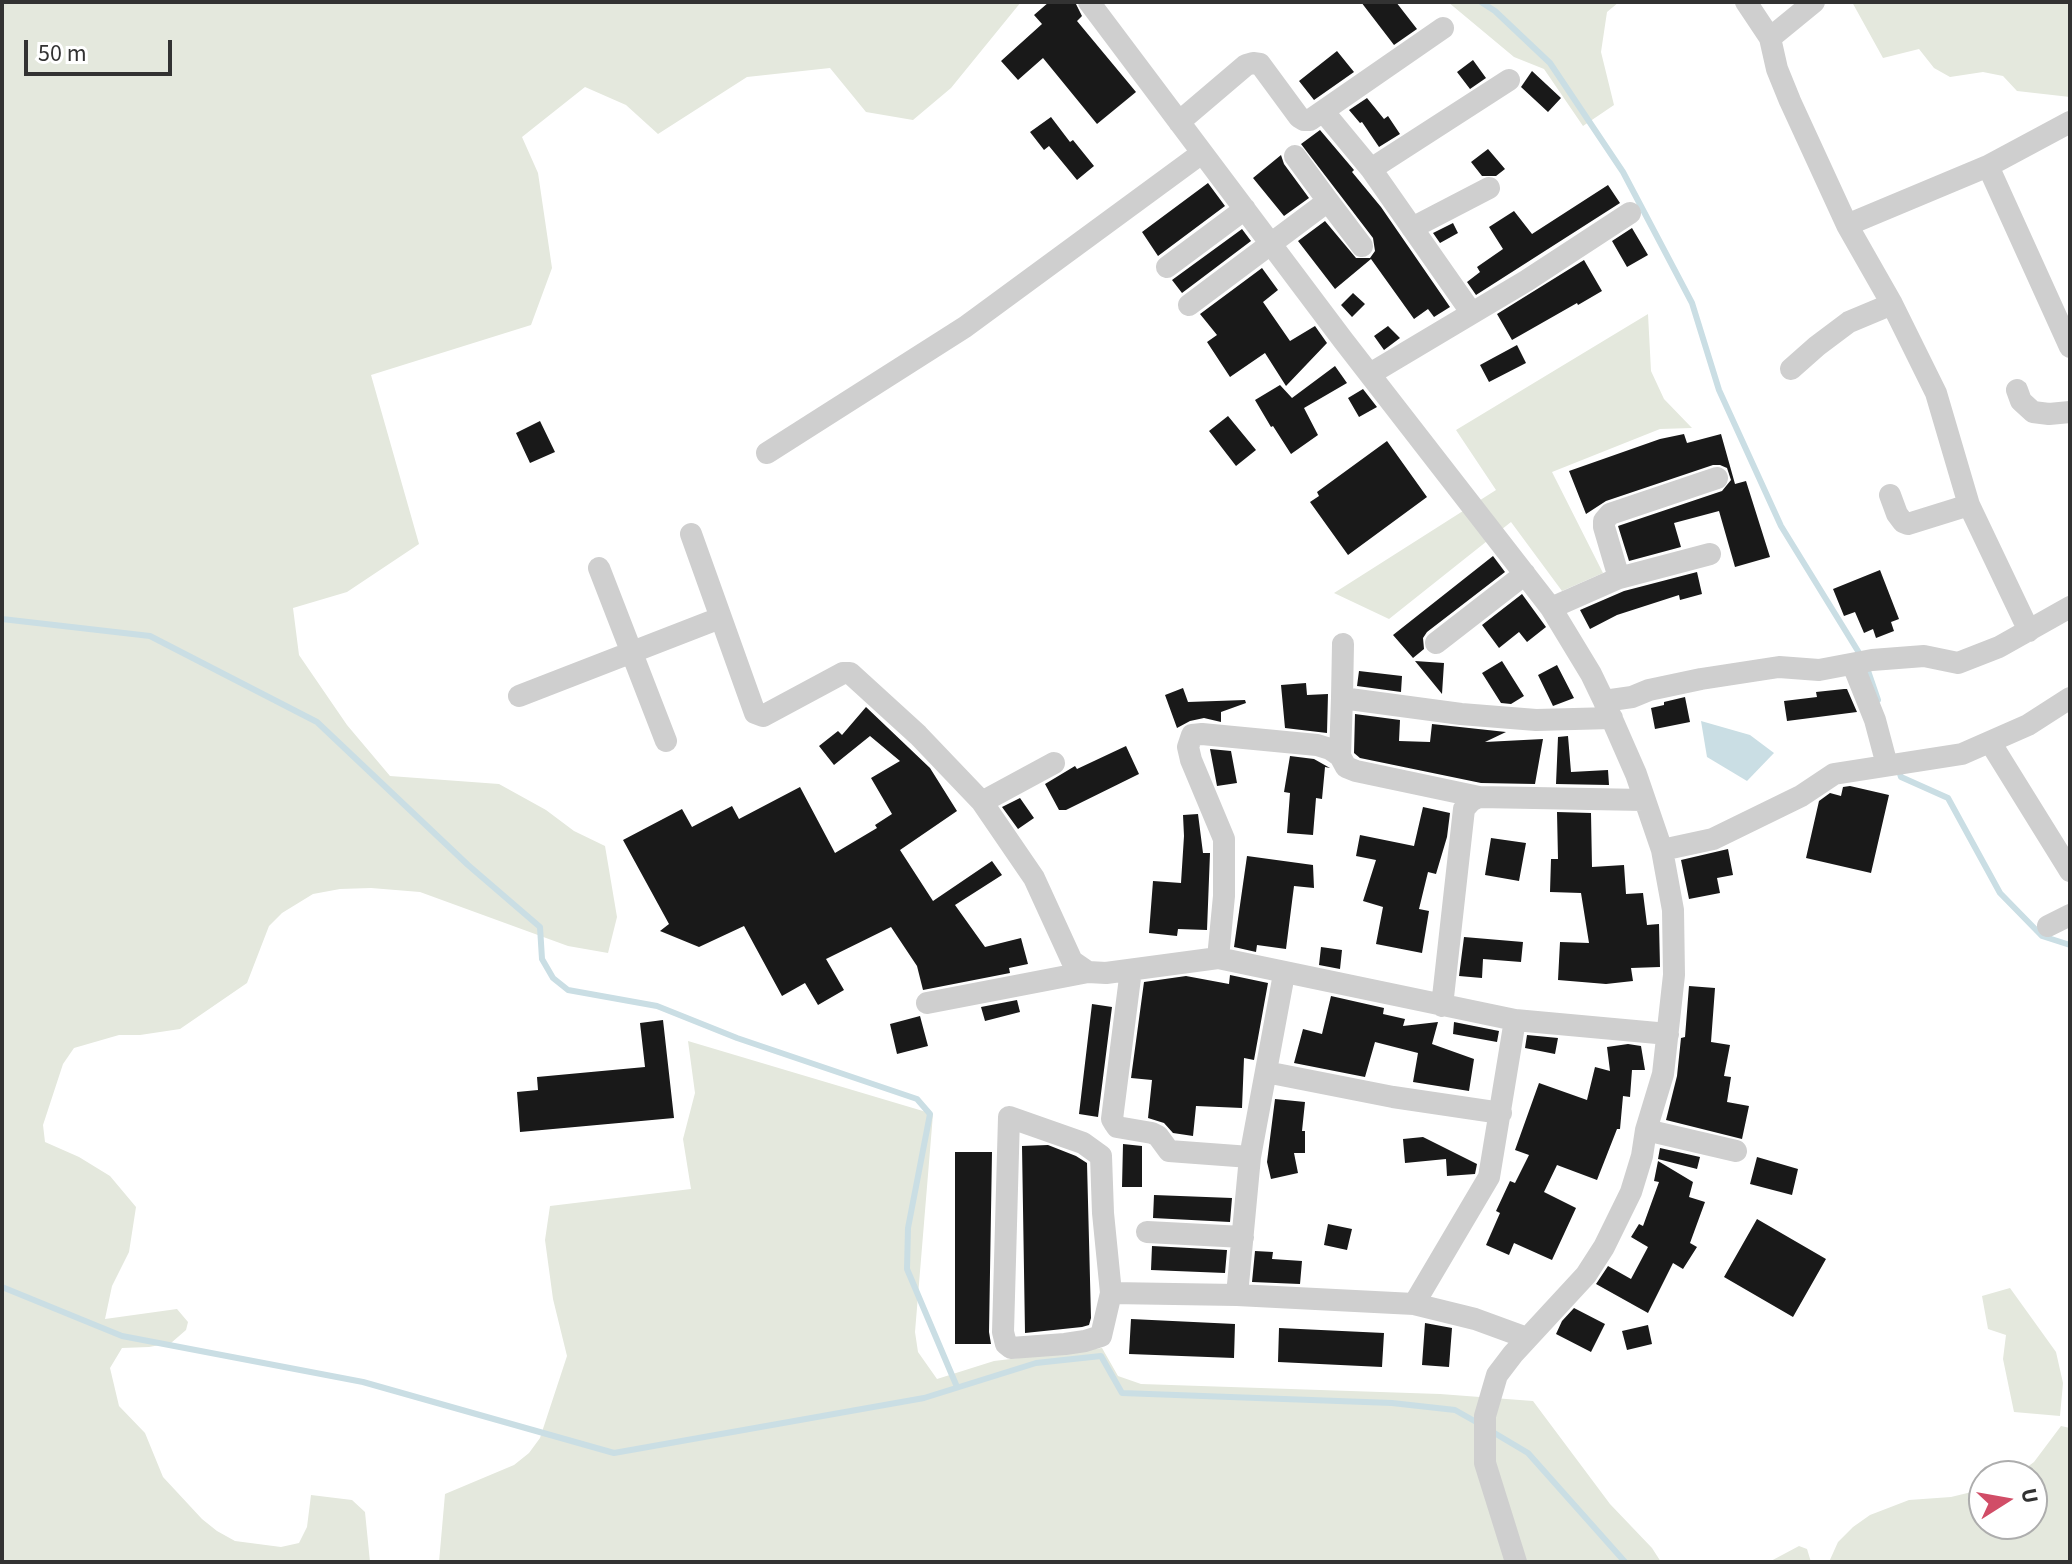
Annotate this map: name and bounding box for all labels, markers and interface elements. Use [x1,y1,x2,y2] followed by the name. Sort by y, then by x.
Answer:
[28,24,176,74] scale bar
[38,36,87,71] text: 50 m
[1968,1460,2048,1540] north arrow
[2012,1486,2047,1506] text: U

